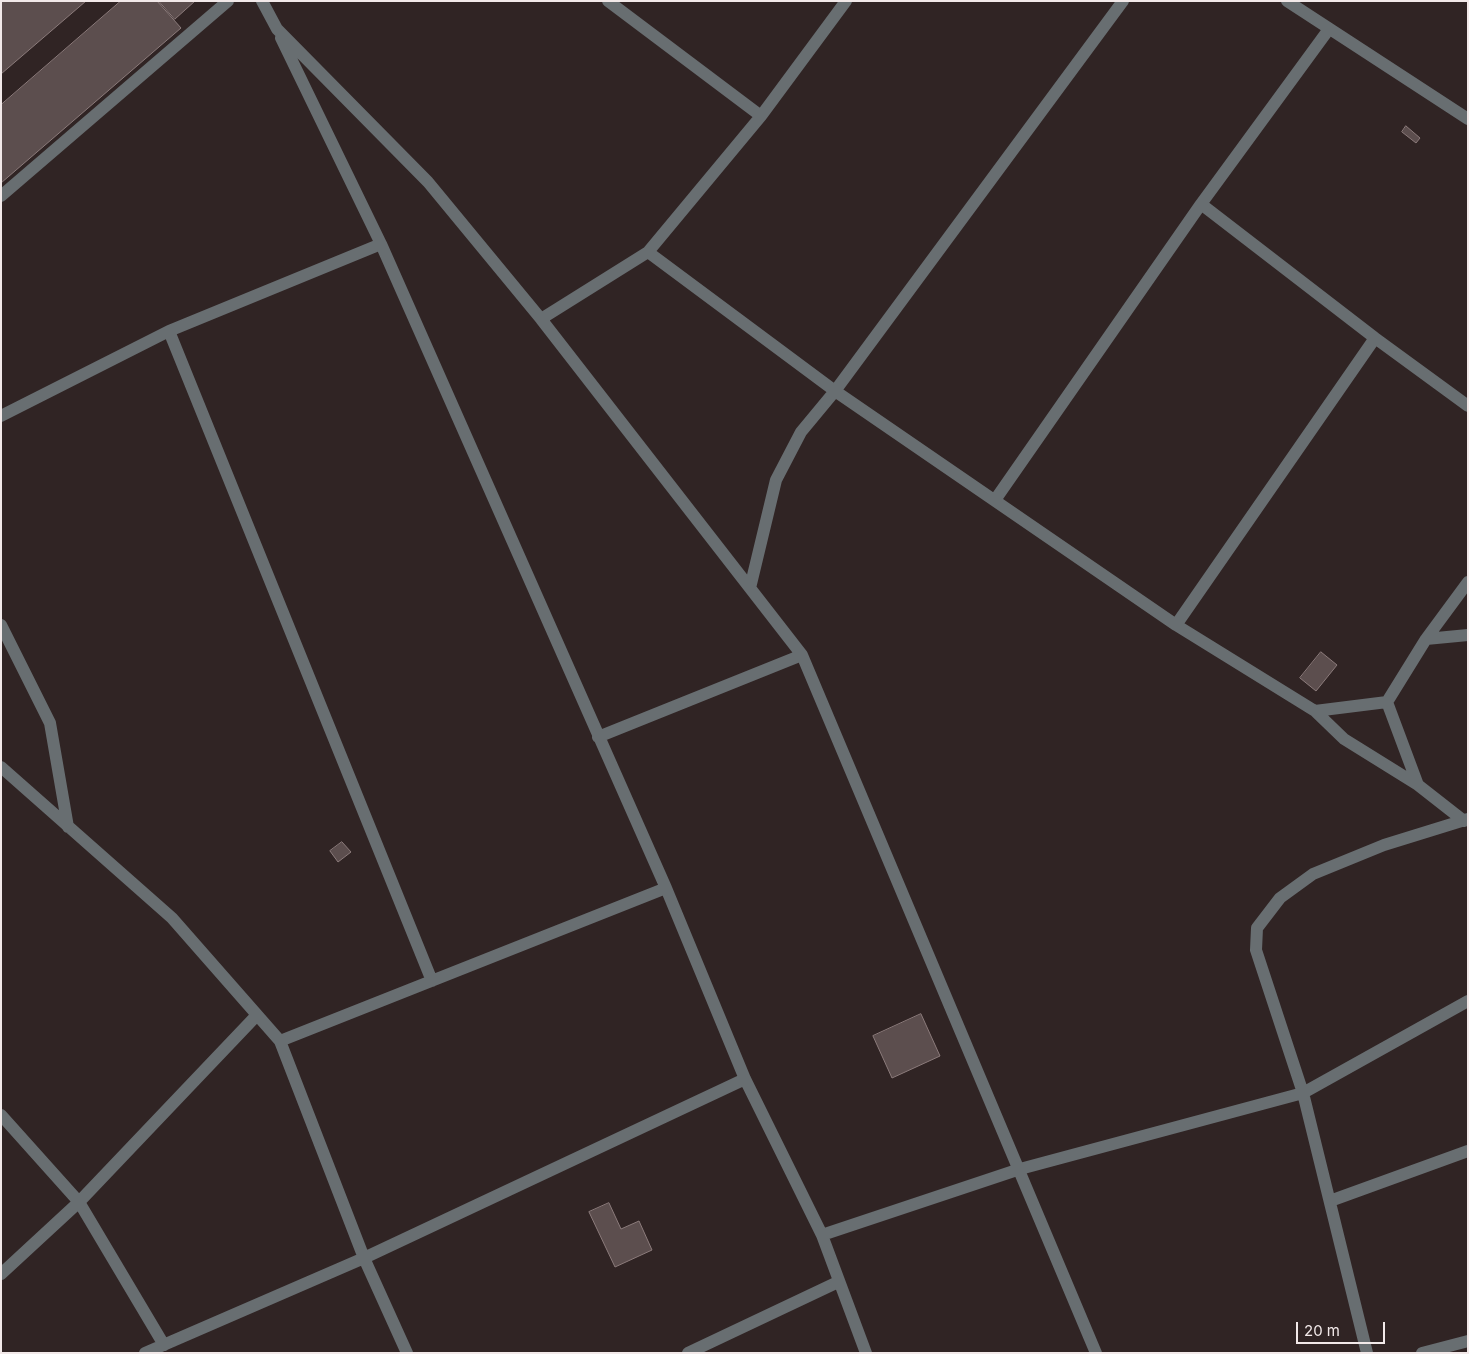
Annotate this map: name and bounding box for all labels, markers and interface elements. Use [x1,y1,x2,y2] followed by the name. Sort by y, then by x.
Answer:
[1299,1312,1388,1344] scale bar
[1304,1321,1340,1340] text: 20 m

